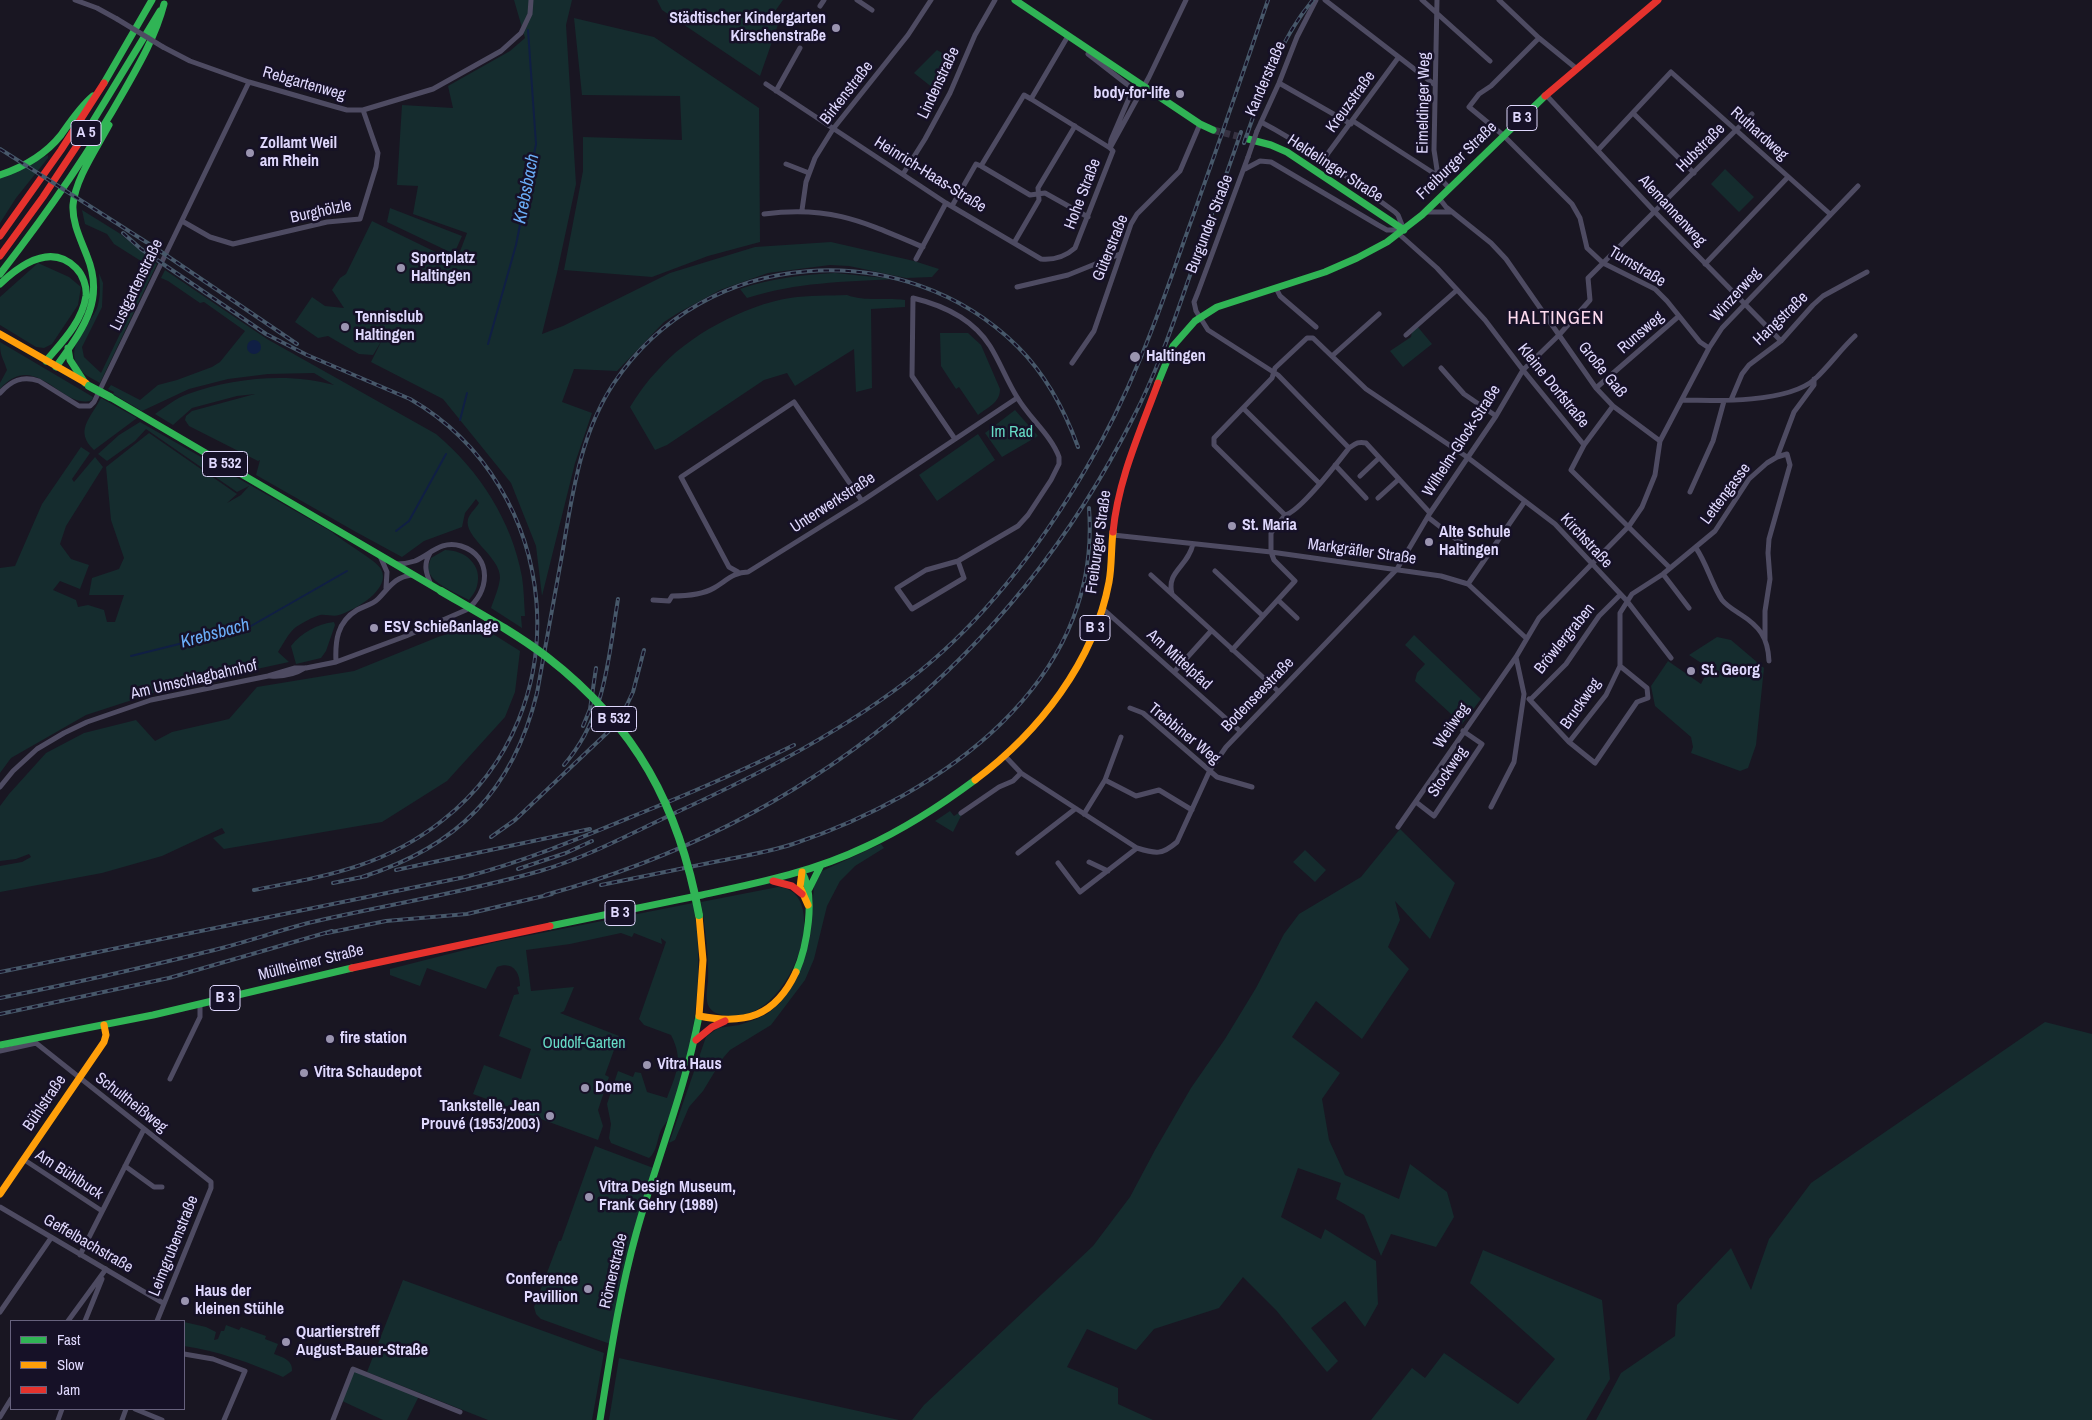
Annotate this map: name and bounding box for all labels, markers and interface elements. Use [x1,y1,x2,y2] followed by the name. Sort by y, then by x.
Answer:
[669,9,826,47] place label: Städtischer Kindergarten Kirschenstraße
[830,22,842,34] marker: Städtischer Kindergarten Kirschenstraße
[1242,39,1290,119] street label: Kanderstraße
[914,44,964,122] street label: Lindenstraße
[1414,52,1434,154] street label: Eimeldinger Weg
[816,57,878,129] street label: Birkenstraße
[260,63,348,105] street label: Rebgartenweg
[1322,67,1380,137] street label: Kreuzstraße
[1093,84,1170,104] place label: body-for-life
[1174,88,1186,100] marker: body-for-life
[1726,103,1792,165] street label: Ruthardweg
[1507,106,1537,130] road number: B 3
[1413,118,1501,204] street label: Freiburger Straße
[71,120,101,146] road number: A 5
[1673,120,1729,176] street label: Hubstraße
[1284,131,1386,207] street label: Heldelinger Straße
[871,133,989,217] street label: Heinrich-Haas-Straße
[260,134,337,172] place label: Zollamt Weil am Rhein
[244,147,256,159] marker: Zollamt Weil am Rhein
[510,152,544,226] water label: Krebsbach
[1061,156,1105,232] street label: Hohe Straße
[1634,171,1710,251] street label: Alemannenweg
[1182,172,1238,276] street label: Burgunder Straße
[289,196,353,228] street label: Burghölzle
[1089,212,1133,284] street label: Güterstraße
[107,236,167,334] street label: Lustgartenstraße
[1605,243,1669,291] street label: Turnstraße
[411,249,475,287] place label: Sportplatz Haltingen
[395,262,407,274] marker: Sportplatz Haltingen
[1707,264,1765,326] street label: Winzerweg
[1750,288,1812,350] street label: Hangstraße
[355,308,423,346] place label: Tennisclub Haltingen
[1506,308,1606,330] district label: HALTINGEN
[1614,308,1668,358] street label: Runsweg
[339,321,351,333] marker: Tennisclub Haltingen
[1574,338,1630,402] street label: Große Gaß
[1513,340,1593,432] street label: Kleine Dorfstraße
[1146,347,1206,367] place label: Haltingen
[1128,350,1142,364] marker: Haltingen
[1419,382,1505,500] street label: Wilhelm-Glock-Straße
[991,423,1033,443] park label: Im Rad
[202,452,248,476] road number: B 532
[1697,460,1755,528] street label: Lettengasse
[787,469,879,537] street label: Unterwerkstraße
[1082,489,1116,595] street label: Freiburger Straße
[1556,510,1616,572] street label: Kirchstraße
[1242,516,1297,536] place label: St. Maria
[1226,520,1238,532] marker: St. Maria
[1439,523,1510,561] place label: Alte Schule Haltingen
[1307,535,1417,569] street label: Markgräfler Straße
[1423,536,1435,548] marker: Alte Schule Haltingen
[1531,600,1599,678] street label: Bröwlergraben
[178,614,252,654] water label: Krebsbach
[1080,616,1110,640] road number: B 3
[384,618,498,638] place label: ESV Schießanlage
[368,622,380,634] marker: ESV Schießanlage
[1142,626,1216,694] street label: Am Mittelpfad
[1218,654,1298,736] street label: Bodenseestraße
[129,656,259,704] street label: Am Umschlagbahnhof
[1701,661,1760,681] place label: St. Georg
[1685,665,1697,677] marker: St. Georg
[1557,675,1605,733] street label: Bruckweg
[1144,699,1224,769] street label: Trebbiner Weg
[1430,700,1474,752] street label: Weilweg
[592,706,636,732] road number: B 532
[1424,743,1472,801] street label: Stockweg
[605,900,635,926] road number: B 3
[256,941,366,985] street label: Müllheimer Straße
[210,986,240,1010] road number: B 3
[340,1029,407,1049] place label: fire station
[324,1033,336,1045] marker: fire station
[542,1034,626,1054] park label: Oudolf-Garten
[657,1055,722,1075] place label: Vitra Haus
[641,1059,653,1071] marker: Vitra Haus
[314,1063,422,1083] place label: Vitra Schaudepot
[298,1067,310,1079] marker: Vitra Schaudepot
[91,1069,171,1137] street label: Schultheißweg
[19,1071,71,1135] street label: Bühlstraße
[595,1078,631,1098] place label: Dome
[579,1082,591,1094] marker: Dome
[421,1097,540,1135] place label: Tankstelle, Jean Prouvé (1953/2003)
[544,1110,556,1122] marker: Tankstelle, Jean Prouvé (1953/2003)
[31,1146,107,1204] street label: Am Bühlbuck
[599,1178,736,1216] place label: Vitra Design Museum, Frank Gehry (1989)
[583,1191,595,1203] marker: Vitra Design Museum, Frank Gehry (1989)
[145,1193,203,1299] street label: Leimgrubenstraße
[40,1211,136,1277] street label: Geffelbachstraße
[596,1232,632,1310] street label: Römerstraße
[506,1270,578,1308] place label: Conference Pavillion
[195,1282,284,1320] place label: Haus der kleinen Stühle
[582,1283,594,1295] marker: Conference Pavillion
[179,1295,191,1307] marker: Haus der kleinen Stühle
[10,1320,185,1410] legend
[296,1323,428,1361] place label: Quartierstreff August-Bauer-Straße
[57,1329,80,1350] text: Fast
[280,1336,292,1348] marker: Quartierstreff August-Bauer-Straße
[57,1354,84,1375] text: Slow
[57,1379,80,1400] text: Jam

